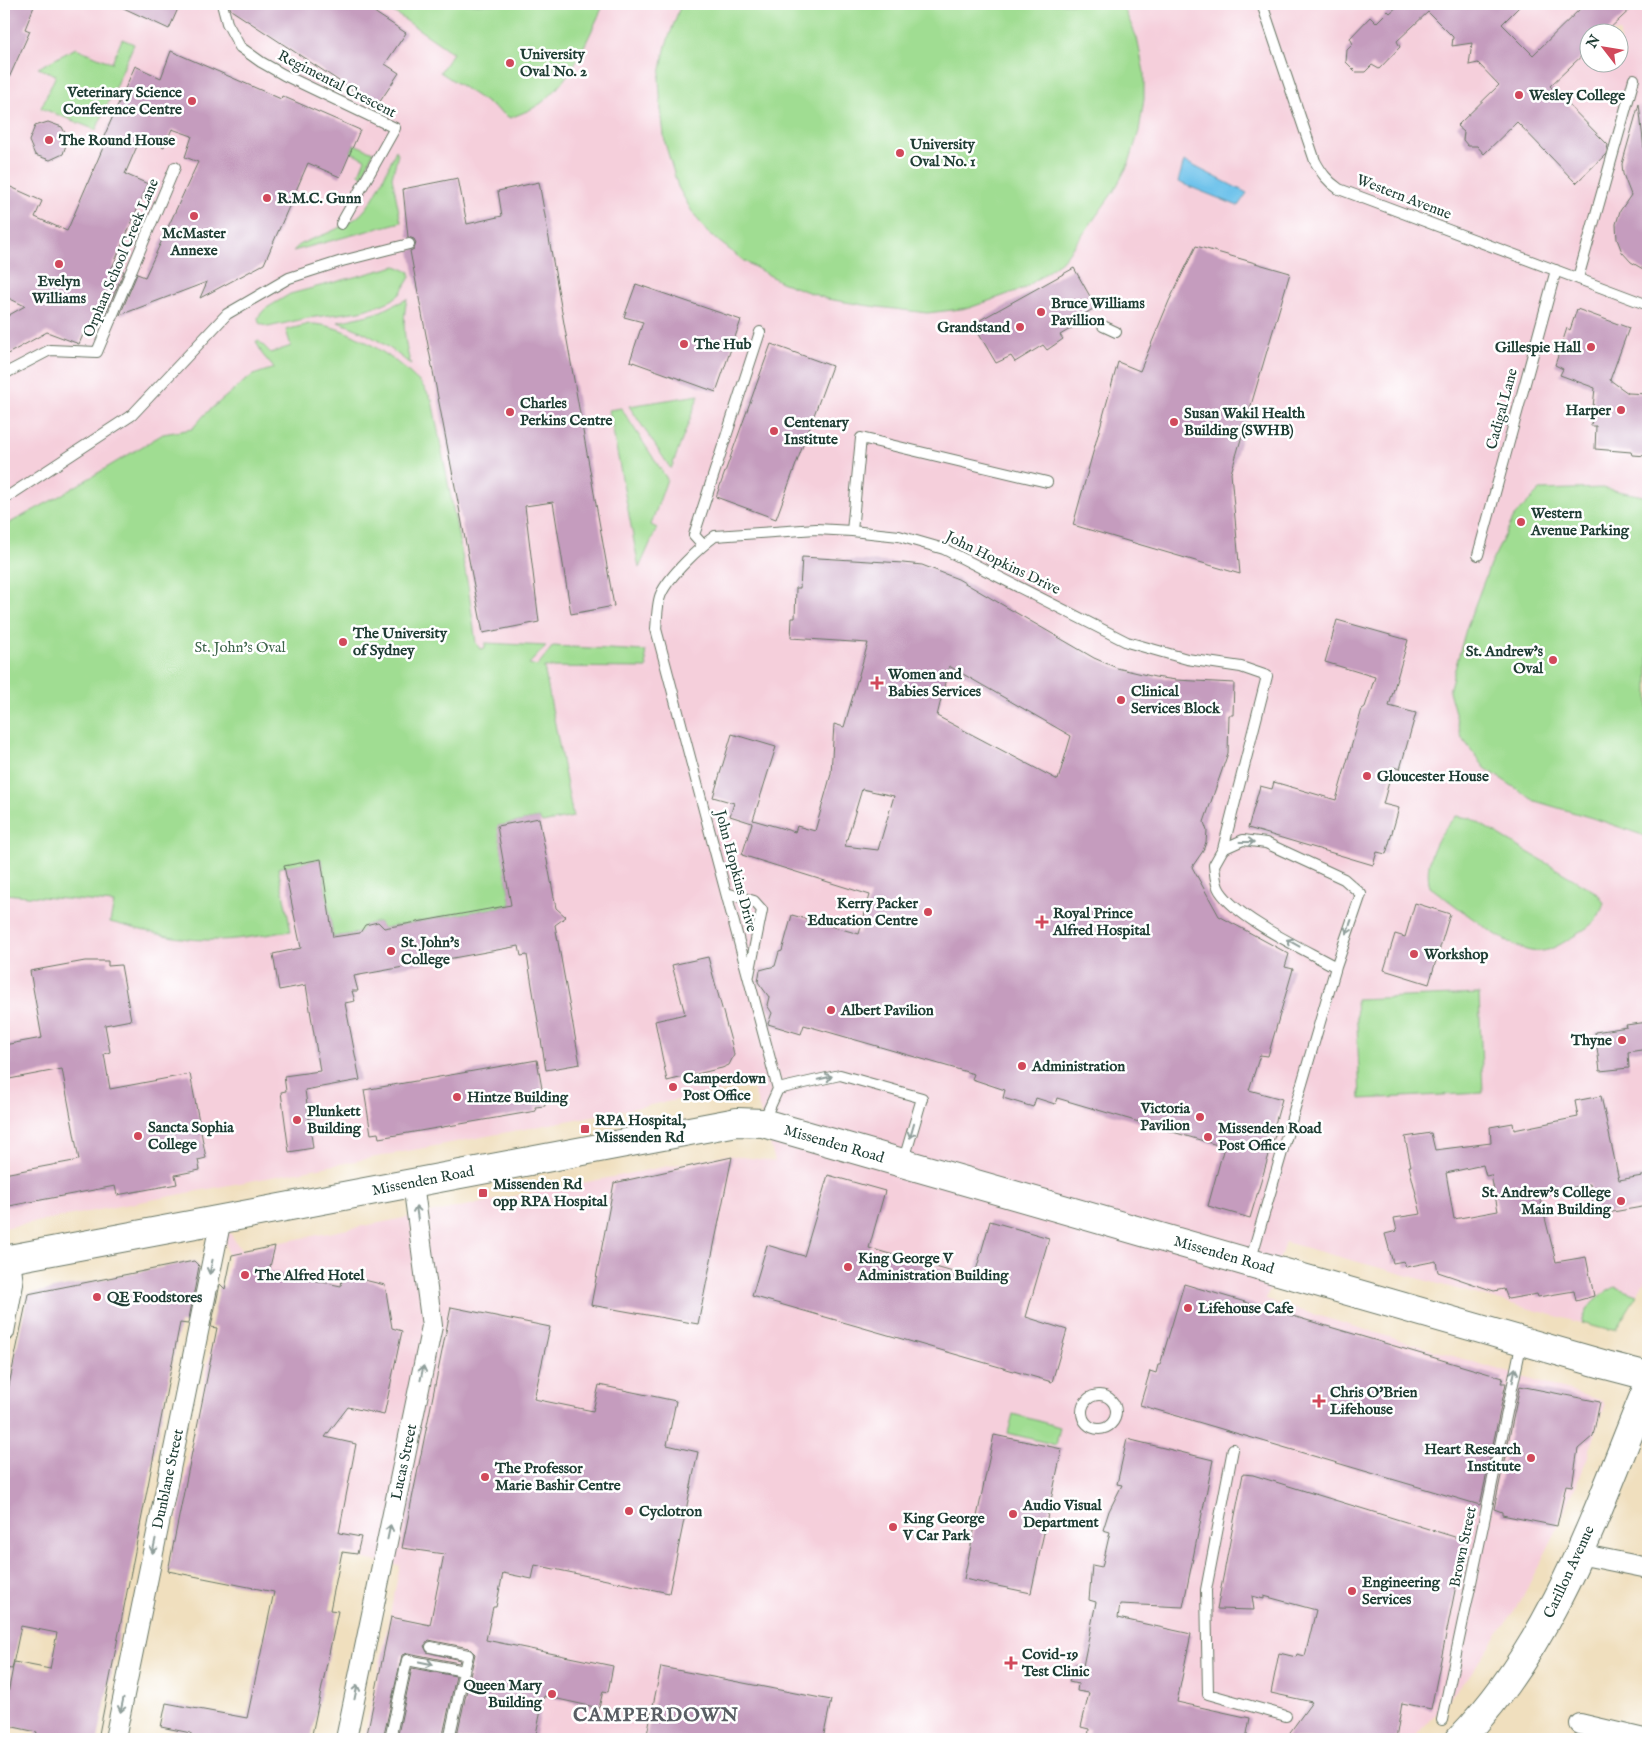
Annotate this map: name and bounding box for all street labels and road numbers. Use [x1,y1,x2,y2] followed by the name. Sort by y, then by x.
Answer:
[275,46,399,122] street label: Regimental Crescent
[1354,170,1454,224] street label: Western Avenue
[79,176,163,340] street label: Orphan School Creek Lane
[1482,366,1522,452] street label: Cadigal Lane
[941,526,1064,599] street label: John Hopkins Drive
[710,806,761,934] street label: John Hopkins Drive
[782,1121,887,1168] street label: Missenden Road
[370,1162,477,1200] street label: Missenden Road
[1172,1232,1277,1279] street label: Missenden Road
[387,1422,421,1502] street label: Lucas Street
[148,1427,188,1531] street label: Dunblane Street
[1445,1505,1481,1589] street label: Brown Street
[1539,1523,1599,1621] street label: Carillon Avenue

